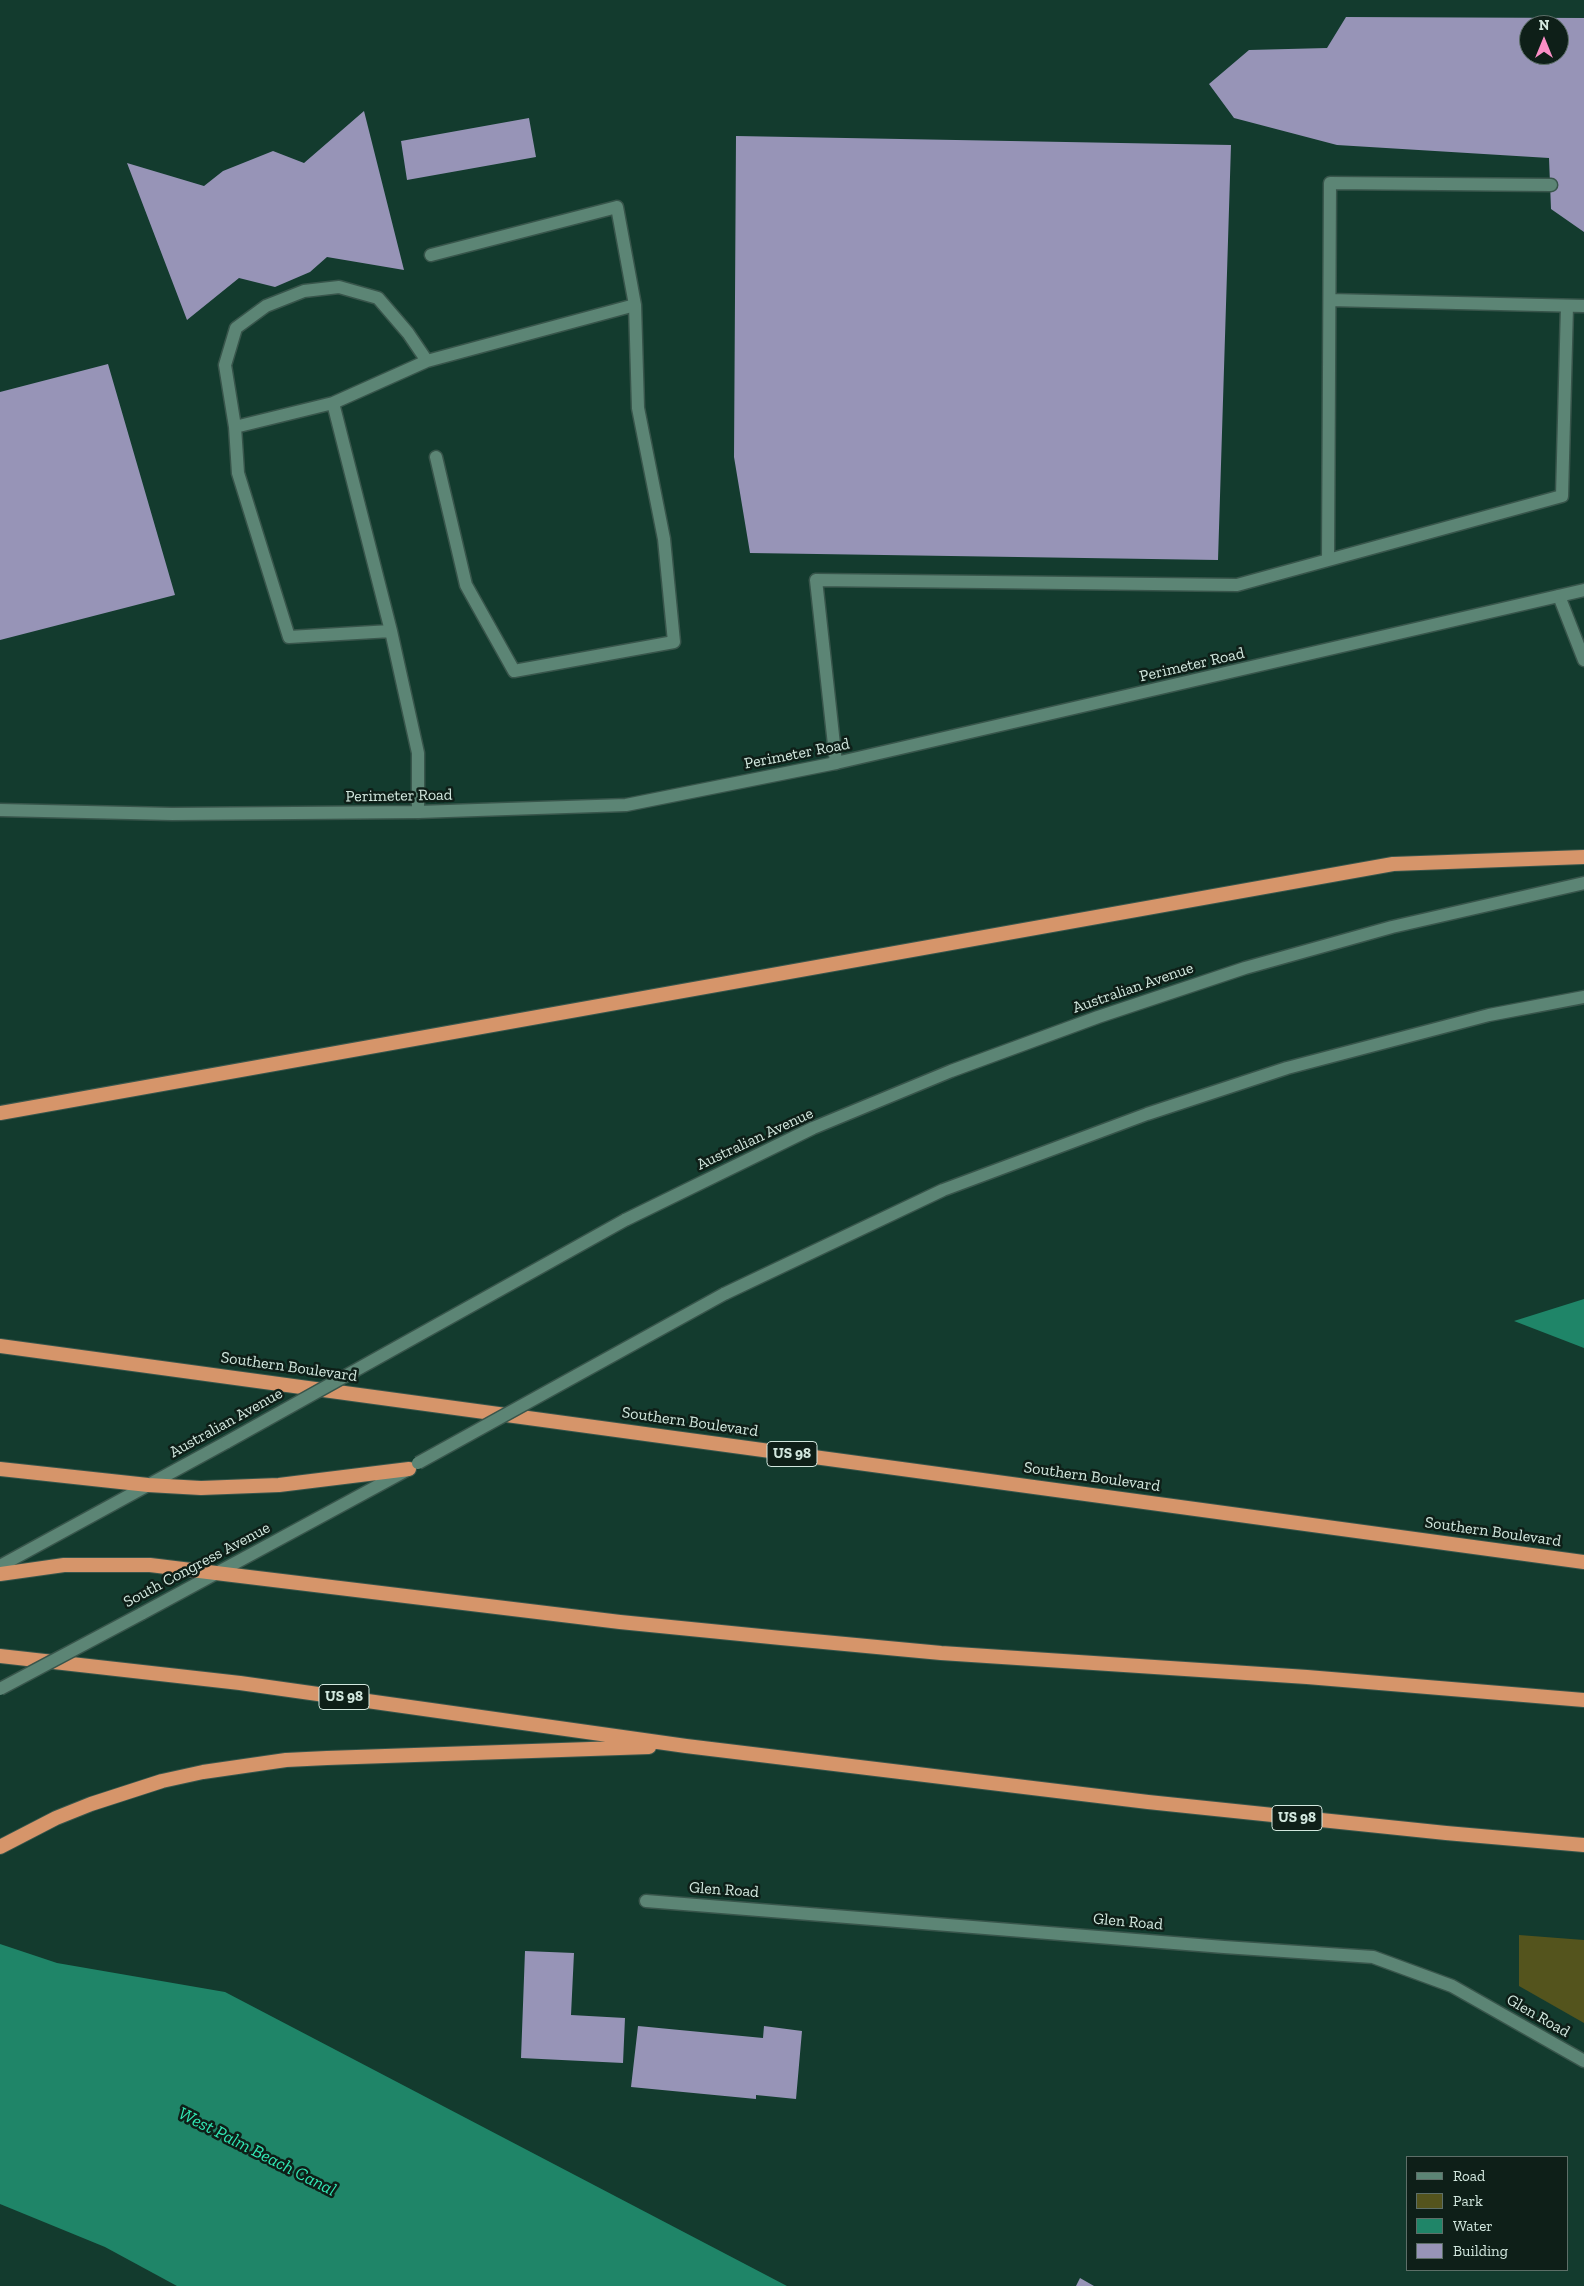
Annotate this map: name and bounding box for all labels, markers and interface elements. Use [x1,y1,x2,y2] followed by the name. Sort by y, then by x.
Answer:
[1519,15,1569,65] north arrow
[1539,17,1549,34] text: N
[1138,644,1246,686] street label: Perimeter Road
[743,734,851,774] street label: Perimeter Road
[345,785,453,807] street label: Perimeter Road
[1070,958,1196,1018] street label: Australian Avenue
[694,1104,816,1174] street label: Australian Avenue
[220,1348,358,1386] street label: Southern Boulevard
[166,1384,286,1462] street label: Australian Avenue
[621,1403,759,1441] street label: Southern Boulevard
[767,1442,817,1466] road number: US 98
[1023,1458,1161,1496] street label: Southern Boulevard
[1424,1513,1562,1551] street label: Southern Boulevard
[120,1518,274,1612] street label: South Congress Avenue
[319,1684,369,1710] road number: US 98
[1272,1806,1322,1830] road number: US 98
[688,1878,760,1902] street label: Glen Road
[1092,1909,1164,1935] street label: Glen Road
[1503,1990,1573,2042] street label: Glen Road
[175,2103,339,2201] water label: West Palm Beach Canal
[1406,2156,1569,2271] legend
[1453,2167,1485,2185] text: Road
[1453,2192,1483,2210] text: Park
[1453,2217,1493,2235] text: Water
[1453,2242,1508,2260] text: Building

